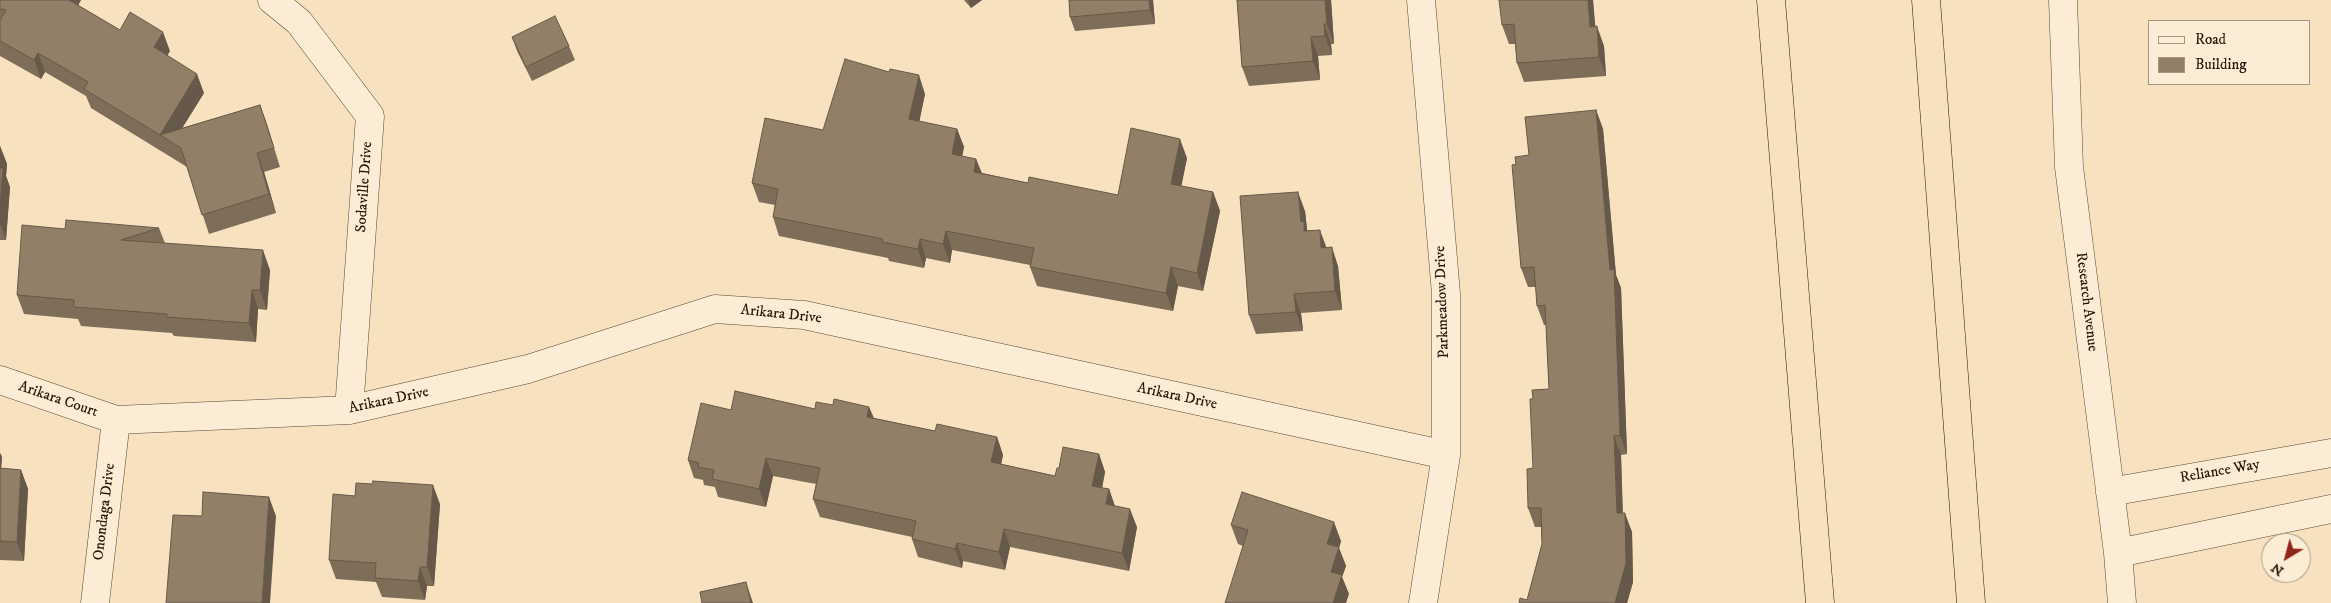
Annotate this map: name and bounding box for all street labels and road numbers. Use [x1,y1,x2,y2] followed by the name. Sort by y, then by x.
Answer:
[353,141,377,233] street label: Sodaville Drive
[1432,245,1454,359] street label: Parkmeadow Drive
[2071,251,2101,353] street label: Research Avenue
[740,302,822,328] street label: Arikara Drive
[16,378,100,422] street label: Arikara Court
[1135,380,1219,414] street label: Arikara Drive
[347,384,431,418] street label: Arikara Drive
[2179,456,2261,488] street label: Reliance Way
[90,462,120,562] street label: Onondaga Drive

